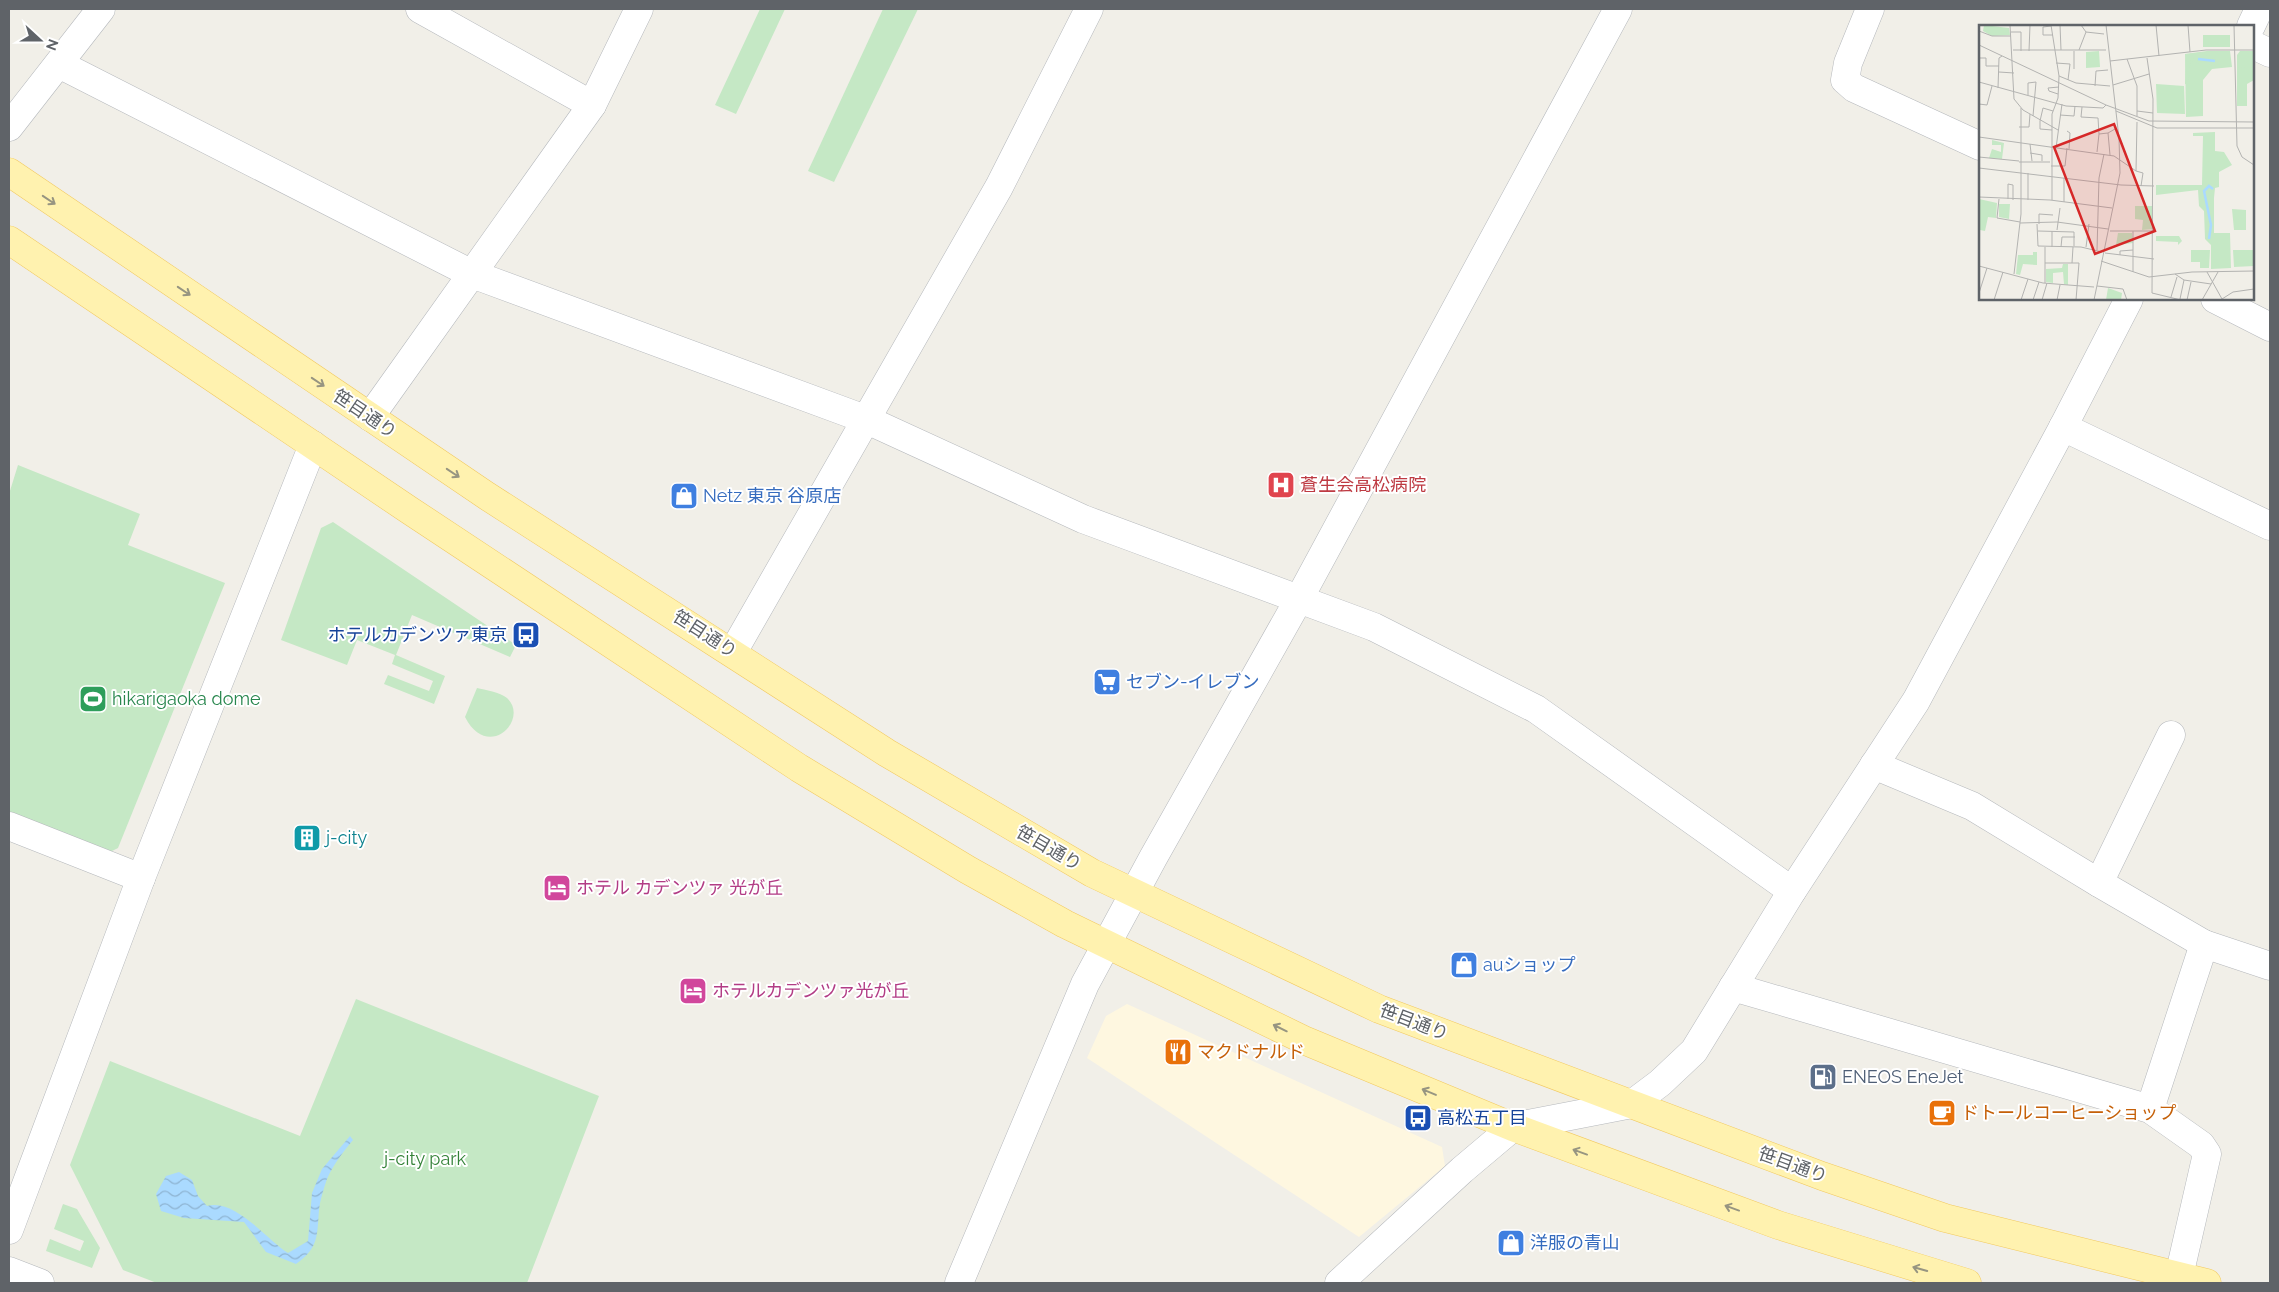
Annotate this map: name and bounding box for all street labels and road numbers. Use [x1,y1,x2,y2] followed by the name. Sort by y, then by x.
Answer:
[330,385,401,442] street label: 笹目通り
[669,605,741,662] street label: 笹目通り
[1013,820,1086,875] street label: 笹目通り
[1377,999,1452,1044] street label: 笹目通り
[1756,1142,1831,1187] street label: 笹目通り

